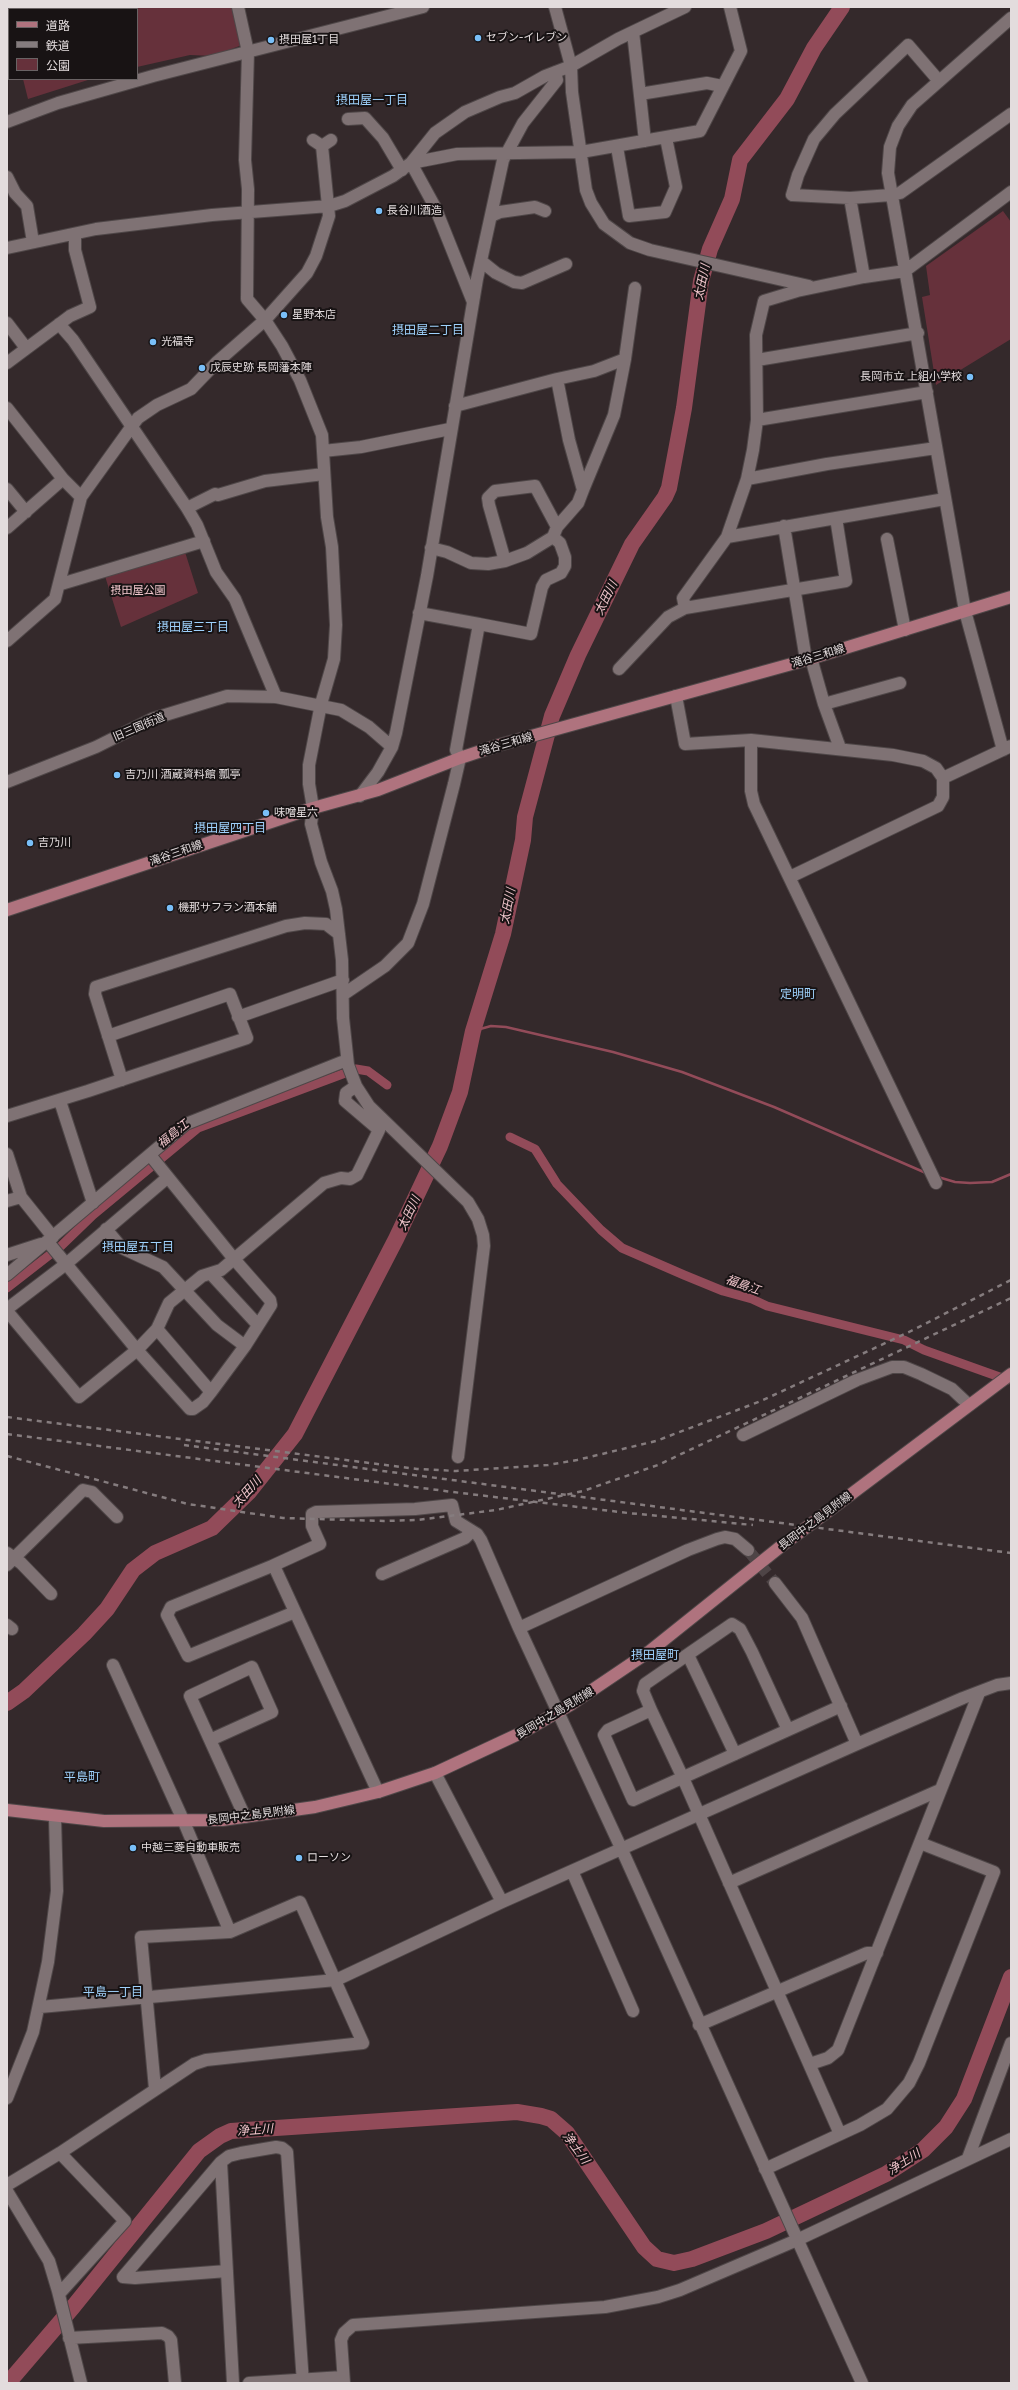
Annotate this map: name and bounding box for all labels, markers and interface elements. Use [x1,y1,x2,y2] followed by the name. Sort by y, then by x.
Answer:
[8,8,138,80] legend
[46,18,70,33] text: 道路
[486,31,567,45] place label: セブン-イレブン
[279,33,339,47] place label: 摂田屋1丁目
[473,33,483,43] marker: セブン-イレブン
[266,35,276,45] marker: 摂田屋1丁目
[46,38,70,53] text: 鉄道
[46,58,70,73] text: 公園
[336,93,408,107] district label: 摂田屋一丁目
[387,204,442,218] place label: 長谷川酒造
[374,206,384,216] marker: 長谷川酒造
[691,263,713,301] water label: 太田川
[292,308,336,322] place label: 星野本店
[279,310,289,320] marker: 星野本店
[392,323,464,337] district label: 摂田屋二丁目
[161,335,194,349] place label: 光福寺
[148,337,158,347] marker: 光福寺
[210,361,312,375] place label: 戊辰史跡 長岡藩本陣
[197,363,207,373] marker: 戊辰史跡 長岡藩本陣
[860,370,962,384] place label: 長岡市立 上組小学校
[965,372,975,382] marker: 長岡市立 上組小学校
[592,579,620,617] water label: 太田川
[111,584,165,598] park label: 摂田屋公園
[157,620,229,634] district label: 摂田屋三丁目
[790,642,846,670] street label: 滝谷三和線
[111,710,167,744] street label: 旧三国街道
[478,730,534,758] street label: 滝谷三和線
[125,768,240,782] place label: 吉乃川 酒蔵資料館 瓢亭
[112,770,122,780] marker: 吉乃川 酒蔵資料館 瓢亭
[274,806,318,820] place label: 味噌星六
[261,808,271,818] marker: 味噌星六
[194,821,266,835] district label: 摂田屋四丁目
[38,836,71,850] place label: 吉乃川
[25,838,35,848] marker: 吉乃川
[148,838,204,868] street label: 滝谷三和線
[497,887,519,925] water label: 太田川
[178,901,277,915] place label: 機那サフラン酒本舗
[165,903,175,913] marker: 機那サフラン酒本舗
[780,987,816,1001] district label: 定明町
[154,1117,192,1151] water label: 福島江
[395,1194,423,1232] water label: 太田川
[102,1240,174,1254] district label: 摂田屋五丁目
[724,1272,762,1298] water label: 福島江
[230,1474,264,1510] water label: 太田川
[776,1489,854,1553] street label: 長岡中之島見附線
[631,1648,679,1662] district label: 摂田屋町
[514,1685,596,1741] street label: 長岡中之島見附線
[64,1770,100,1784] district label: 平島町
[207,1803,295,1827] street label: 長岡中之島見附線
[141,1841,240,1855] place label: 中越三菱自動車販売
[128,1843,138,1853] marker: 中越三菱自動車販売
[307,1851,351,1865] place label: ローソン
[294,1853,304,1863] marker: ローソン
[83,1985,143,1999] district label: 平島一丁目
[237,2122,273,2138] water label: 浄土川
[560,2129,592,2167] water label: 浄土川
[885,2146,923,2178] water label: 浄土川

